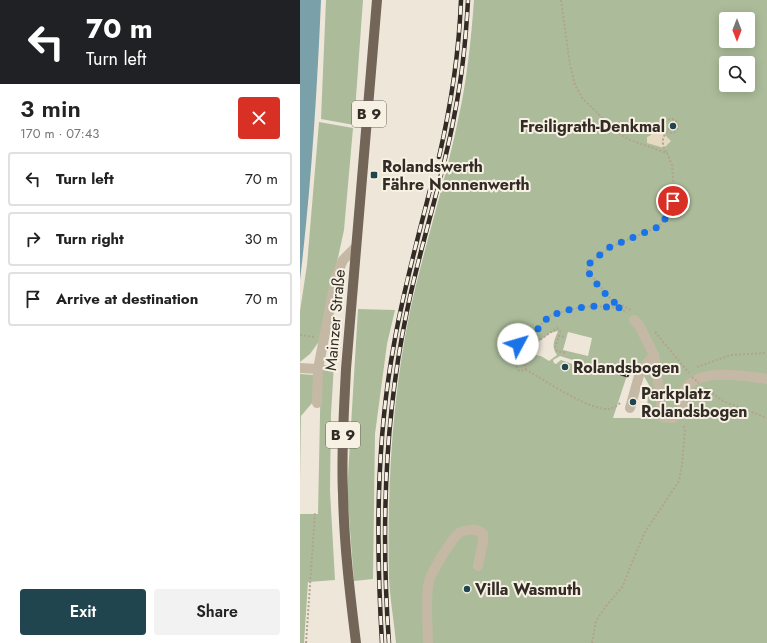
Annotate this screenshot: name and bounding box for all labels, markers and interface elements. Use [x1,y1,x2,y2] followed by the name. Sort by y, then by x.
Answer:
[86,8,153,49] text: 70 m
[719,12,755,48] north arrow
[719,12,755,92] map controls
[20,16,72,68] icon: left
[86,46,146,72] text: Turn left
[719,56,755,92] button: search
[20,91,81,126] text: 3 min
[238,97,280,139] button: close
[352,101,386,127] road number: B 9
[520,115,665,138] place label: Freiligrath-Denkmal
[668,121,678,131] marker: Freiligrath-Denkmal
[20,124,99,143] text: 170 m · 07:43
[382,155,530,196] place label: Rolandswerth Fähre Nonnenwerth
[22,168,44,190] icon: left
[56,168,114,190] text: Turn left
[245,168,278,190] text: 70 m
[369,170,379,180] marker: Rolandswerth Fähre Nonnenwerth
[656,184,690,218] pin
[662,190,684,212] icon: arrive
[22,228,44,250] icon: right
[56,228,124,250] text: Turn right
[245,228,278,250] text: 30 m
[319,268,351,372] street label: Mainzer Straße
[22,288,44,310] icon: arrive
[56,288,198,310] text: Arrive at destination
[245,288,278,310] text: 70 m
[497,323,539,365] position arrow
[573,356,680,379] place label: Rolandsbogen
[560,362,570,372] marker: Rolandsbogen
[641,382,748,423] place label: Parkplatz Rolandsbogen
[628,397,638,407] marker: Parkplatz Rolandsbogen
[326,422,360,448] road number: B 9
[474,578,581,601] place label: Villa Wasmuth
[462,584,472,594] marker: Villa Wasmuth
[20,589,146,635] button: Exit
[154,589,280,635] button: Share

